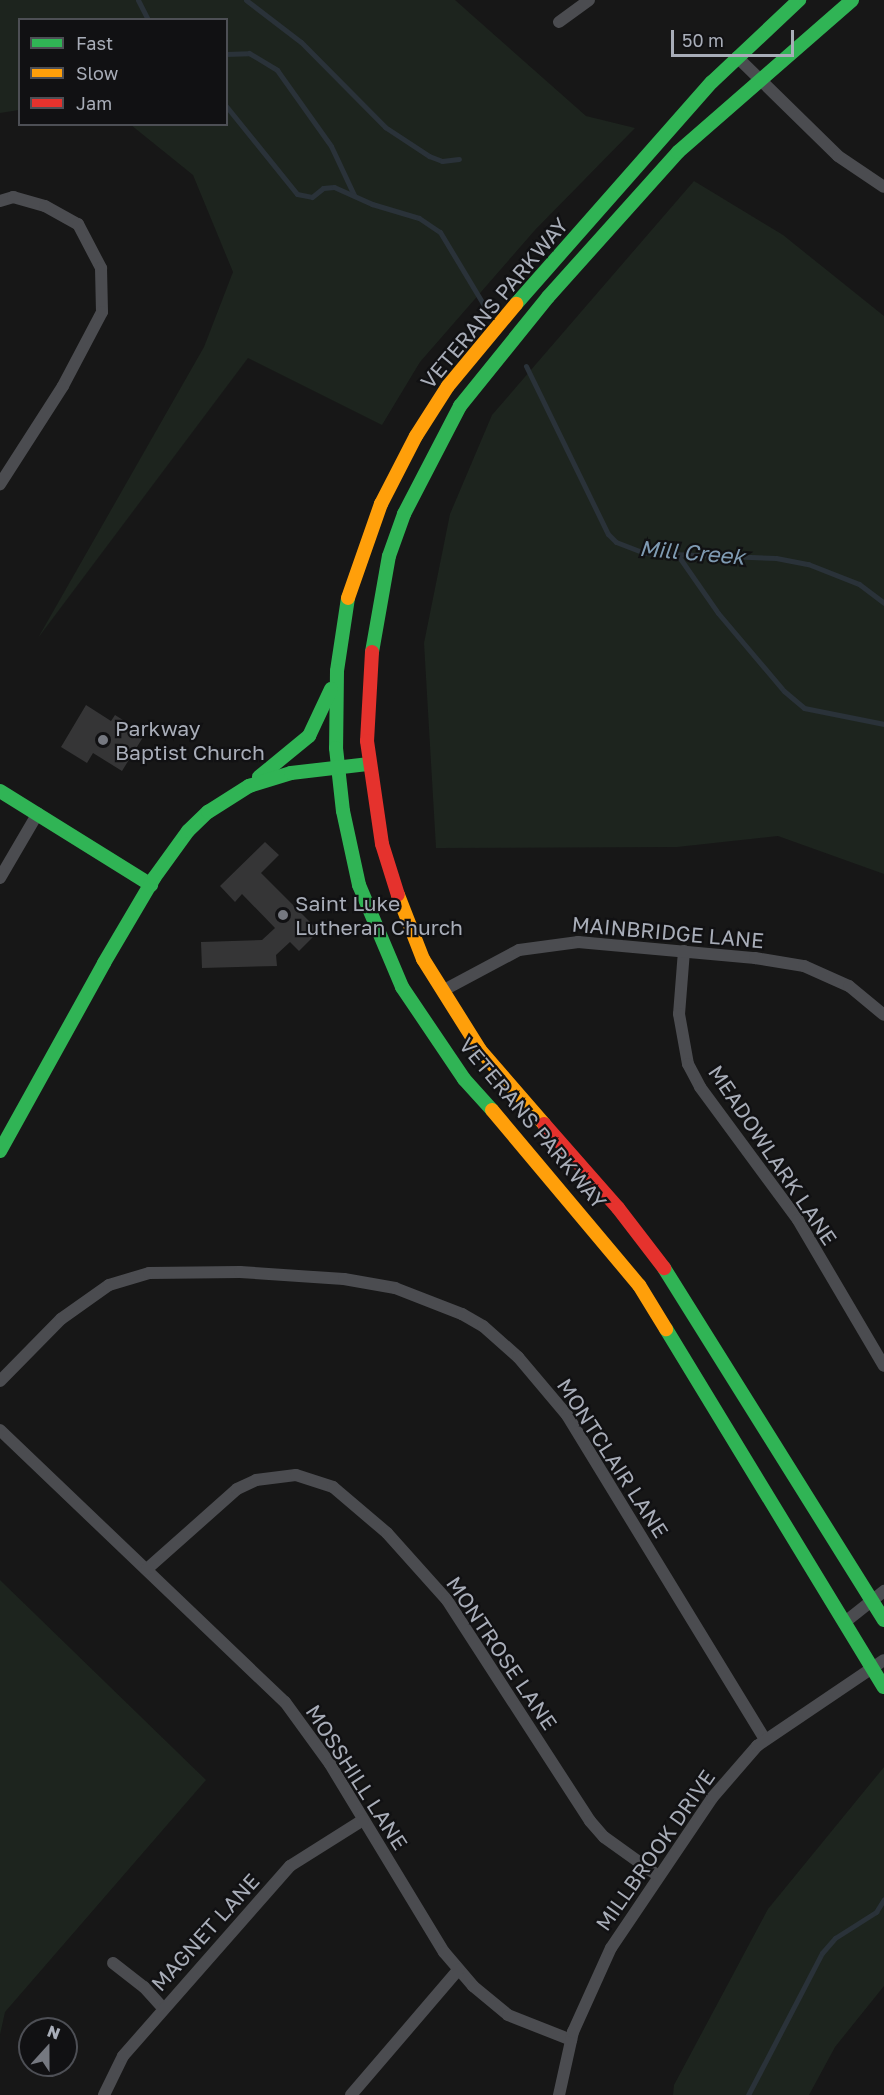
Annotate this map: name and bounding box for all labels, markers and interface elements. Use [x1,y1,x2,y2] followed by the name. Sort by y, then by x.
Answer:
[18,18,228,126] legend
[674,18,797,56] scale bar
[682,29,724,51] text: 50 m
[76,32,113,54] text: Fast
[76,62,118,84] text: Slow
[76,92,112,114] text: Jam
[415,212,573,394] street label: VETERANS PARKWAY
[638,534,746,570] water label: Mill Creek
[115,715,265,765] place label: Parkway Baptist Church
[96,733,110,747] marker: Parkway Baptist Church
[295,890,463,940] place label: Saint Luke Lutheran Church
[276,908,290,922] marker: Saint Luke Lutheran Church
[571,911,765,953] street label: MAINBRIDGE LANE
[454,1032,612,1214] street label: VETERANS PARKWAY
[703,1060,843,1250] street label: MEADOWLARK LANE
[552,1374,674,1542] street label: MONTCLAIR LANE
[441,1572,563,1734] street label: MONTROSE LANE
[301,1700,413,1854] street label: MOSSHILL LANE
[590,1765,720,1935] street label: MILLBROOK DRIVE
[146,1868,264,1996] street label: MAGNET LANE
[18,2017,78,2077] north arrow
[44,2021,63,2044] text: N

